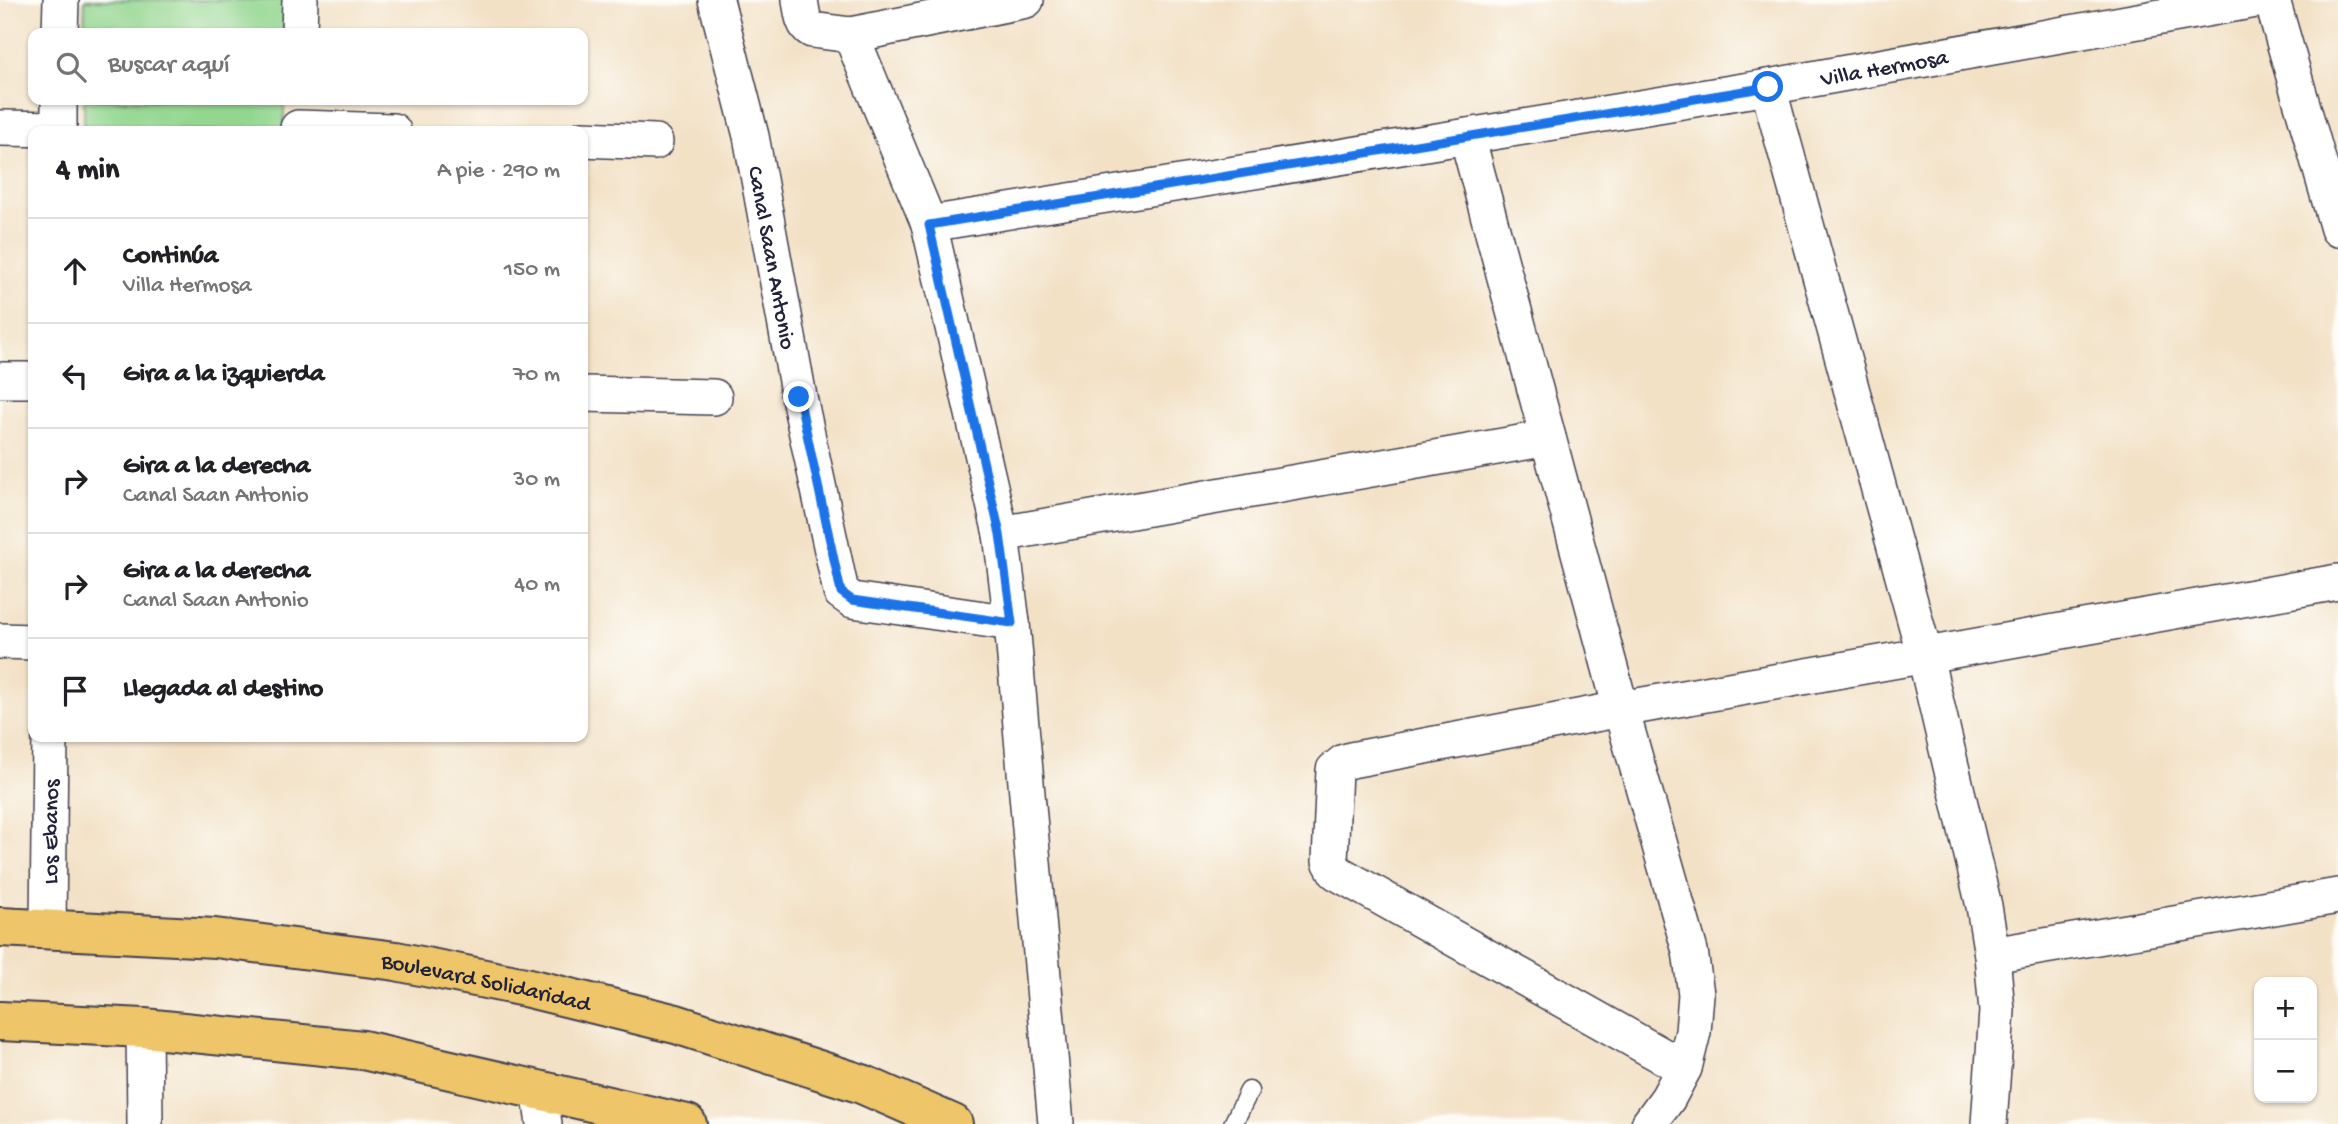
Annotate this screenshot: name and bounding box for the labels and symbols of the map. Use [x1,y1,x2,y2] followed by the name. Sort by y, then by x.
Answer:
[1818,45,1952,95] street label: Villa Hermosa
[1752,71,1783,102] route start
[740,164,800,352] street label: Canal Saan Antonio
[783,381,814,412] route end
[38,779,67,885] street label: Los Ebanos
[379,949,594,1020] street label: Boulevard Solidaridad

